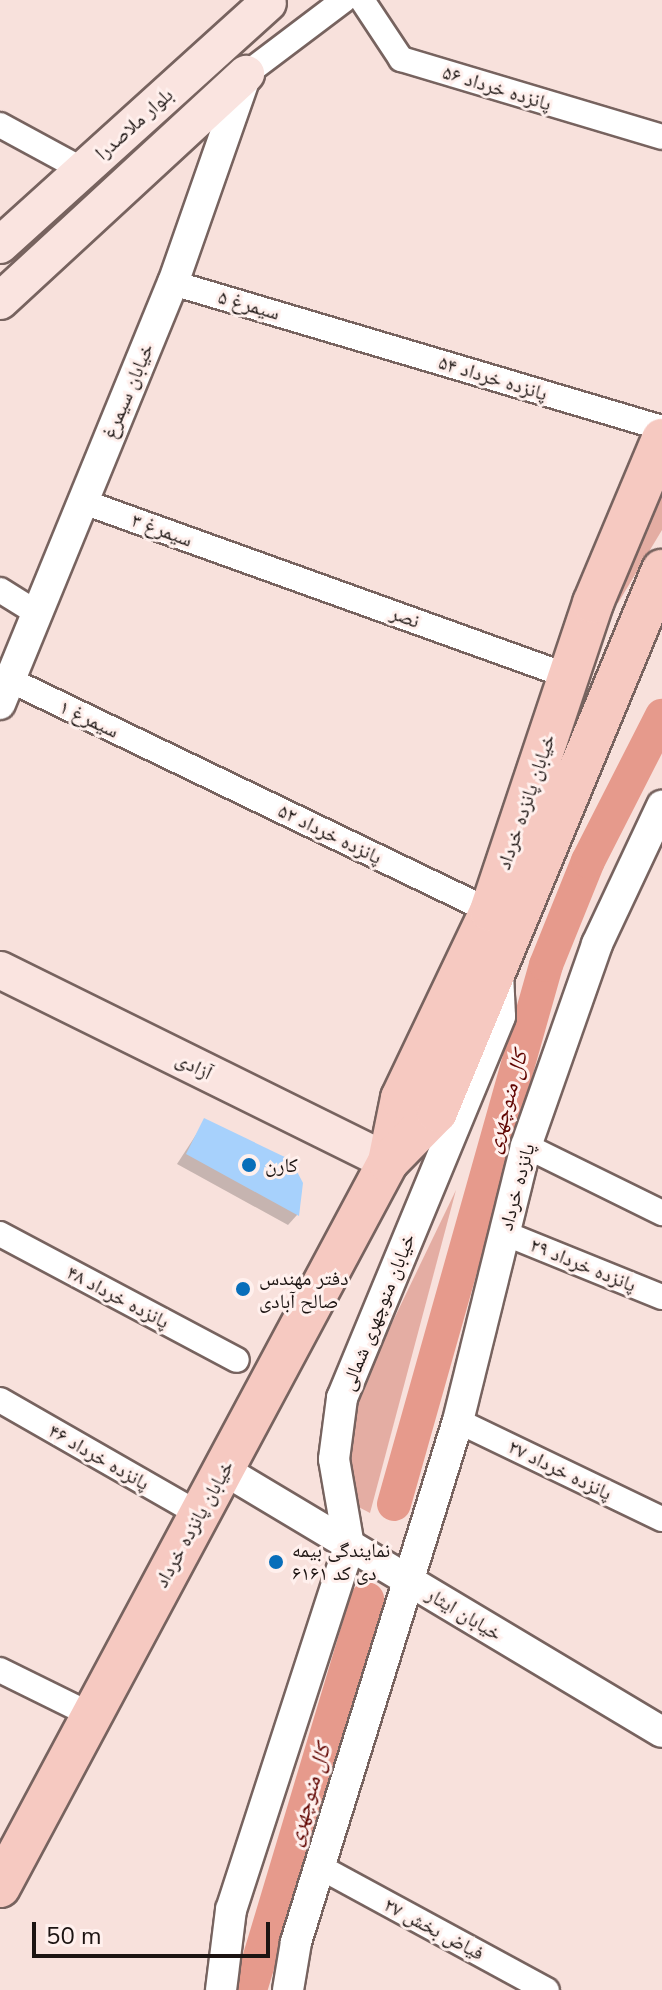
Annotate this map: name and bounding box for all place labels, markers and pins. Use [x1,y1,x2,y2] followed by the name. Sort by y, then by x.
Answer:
[265,1153,298,1177] place label: کارن
[240,1156,258,1174] marker: کارن
[259,1266,348,1313] place label: دفتر مهندس صالح آبادی
[234,1280,252,1298] marker: دفتر مهندس صالح آبادی
[292,1538,390,1585] place label: نمایندگی بیمه دی کد ۶۱۶۱
[267,1553,285,1571] marker: نمایندگی بیمه دی کد ۶۱۶۱

